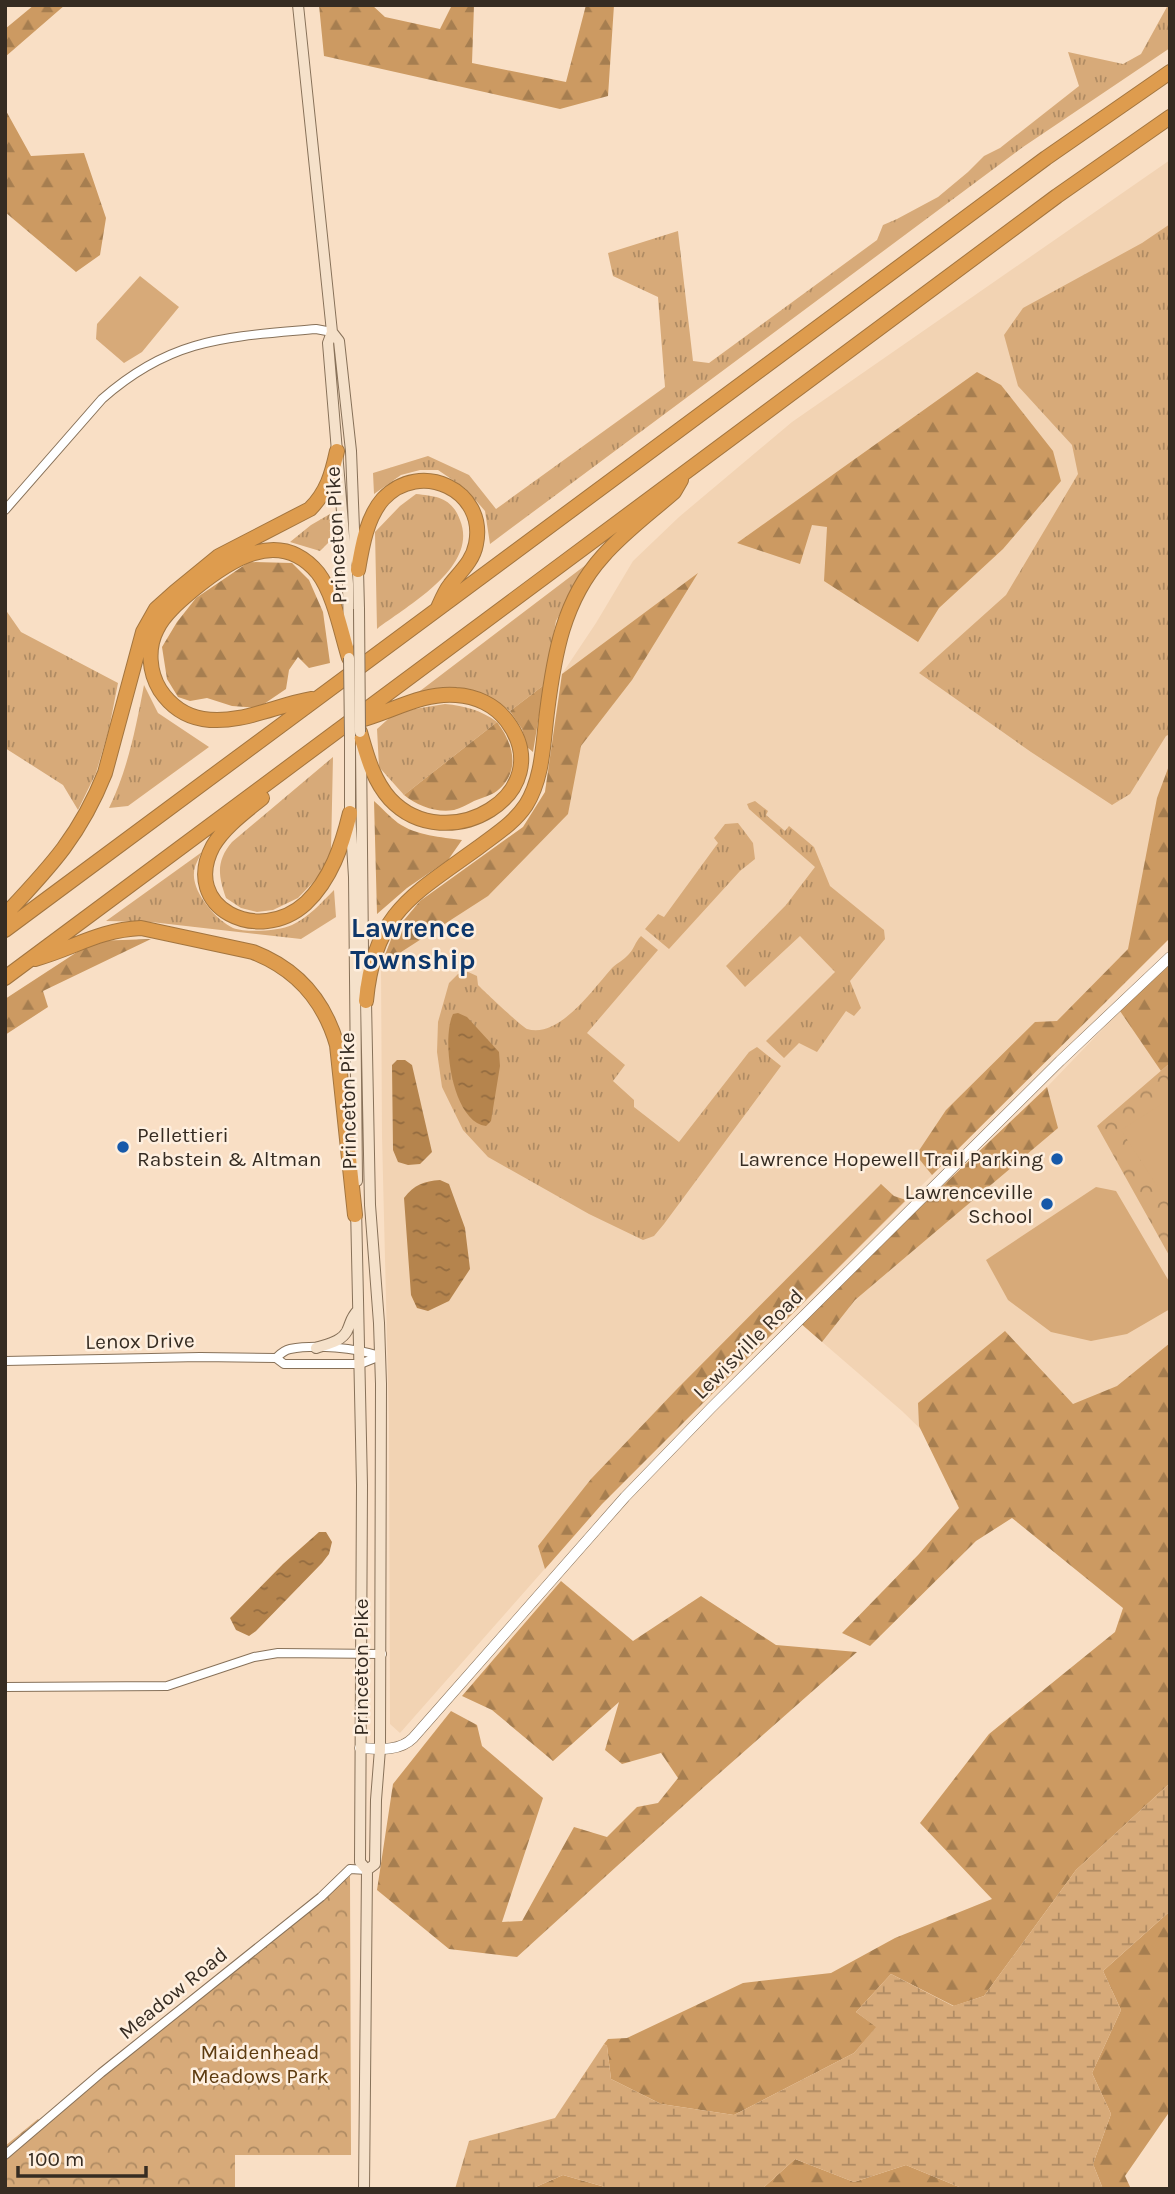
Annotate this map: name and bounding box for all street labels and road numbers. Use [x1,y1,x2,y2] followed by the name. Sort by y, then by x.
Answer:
[320,466,352,604] street label: Princeton Pike
[335,1032,361,1170] street label: Princeton Pike
[688,1284,808,1404] street label: Lewisville Road
[85,1328,195,1354] street label: Lenox Drive
[349,1598,373,1736] street label: Princeton Pike
[114,1942,232,2044] street label: Meadow Road

